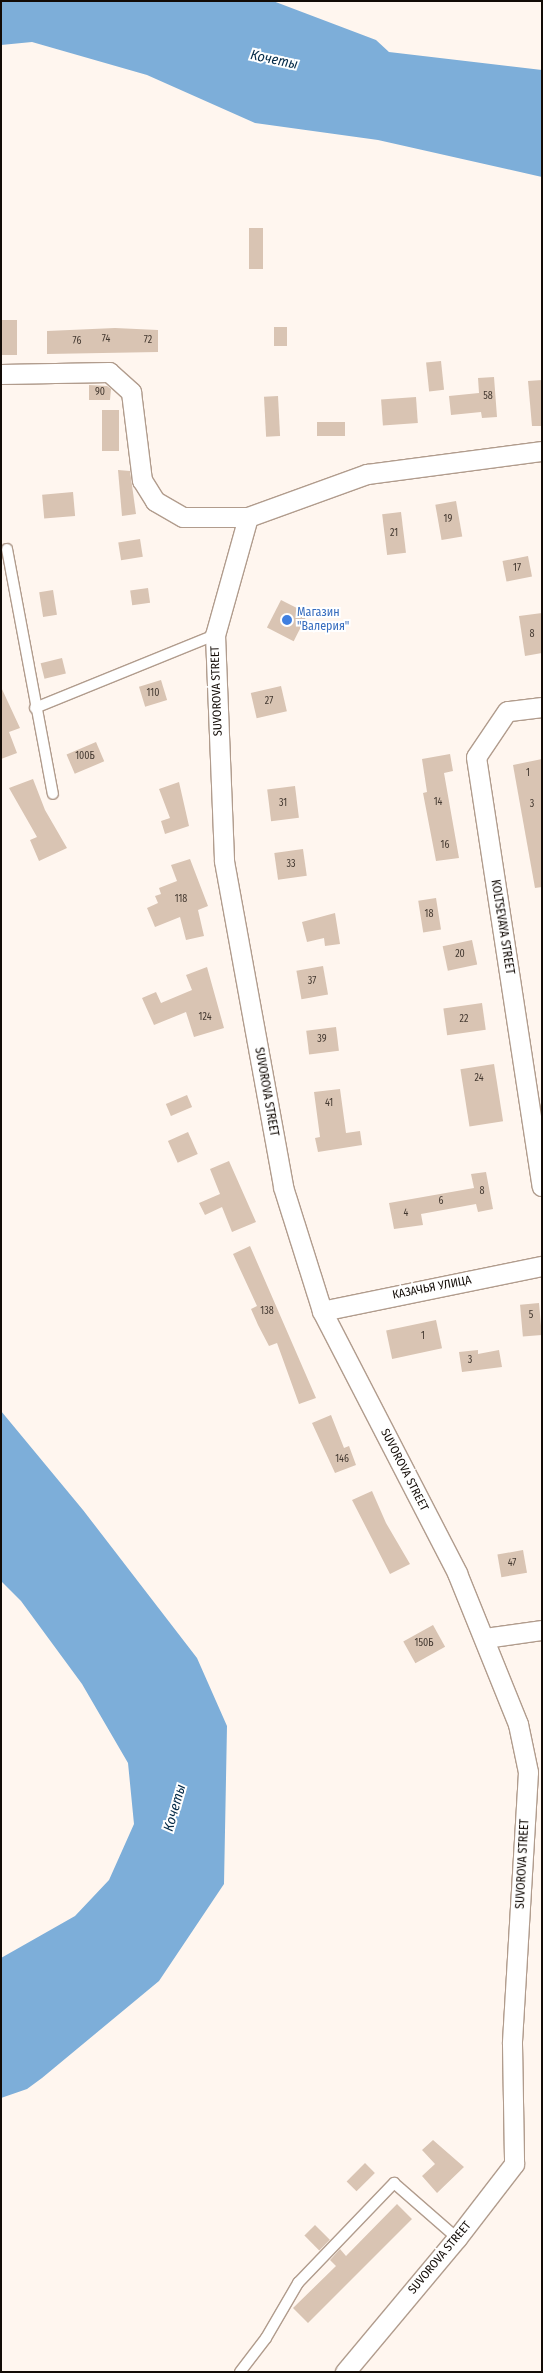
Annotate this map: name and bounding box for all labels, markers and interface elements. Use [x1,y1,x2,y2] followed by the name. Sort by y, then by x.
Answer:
[249,47,299,73] water label: Кочеты
[102,334,110,346] house number: 74
[144,335,152,347] house number: 72
[73,336,81,348] house number: 76
[95,387,105,399] house number: 90
[483,391,493,403] house number: 58
[444,514,452,526] house number: 19
[390,528,398,540] house number: 21
[513,563,521,575] house number: 17
[297,606,349,634] place label: Магазин "Валерия"
[281,614,293,626] marker: Магазин "Валерия"
[530,629,534,641] house number: 8
[208,646,226,736] street label: SUVOROVA STREET
[147,688,159,700] house number: 110
[265,696,273,708] house number: 27
[75,751,95,763] house number: 100Б
[526,768,530,780] house number: 1
[434,797,442,809] house number: 14
[279,798,287,810] house number: 31
[530,799,534,811] house number: 3
[441,840,449,852] house number: 16
[286,859,296,871] house number: 33
[487,879,517,975] street label: KOLTSEVAYA STREET
[175,894,187,906] house number: 118
[425,909,433,921] house number: 18
[455,949,465,961] house number: 20
[308,976,316,988] house number: 37
[199,1012,211,1024] house number: 124
[460,1014,468,1026] house number: 22
[317,1034,327,1046] house number: 39
[251,1046,281,1138] street label: SUVOROVA STREET
[474,1073,484,1085] house number: 24
[325,1098,333,1110] house number: 41
[480,1186,484,1198] house number: 8
[439,1196,443,1208] house number: 6
[404,1208,408,1220] house number: 4
[391,1273,473,1303] street label: КАЗАЧЬЯ УЛИЦА
[260,1306,274,1318] house number: 138
[529,1310,533,1322] house number: 5
[421,1331,425,1343] house number: 1
[468,1355,472,1367] house number: 3
[377,1427,431,1513] street label: SUVOROVA STREET
[335,1454,349,1466] house number: 146
[508,1558,516,1570] house number: 47
[415,1638,433,1650] house number: 150Б
[160,1783,190,1833] water label: Кочеты
[513,1819,533,1909] street label: SUVOROVA STREET
[406,2219,474,2297] street label: SUVOROVA STREET

